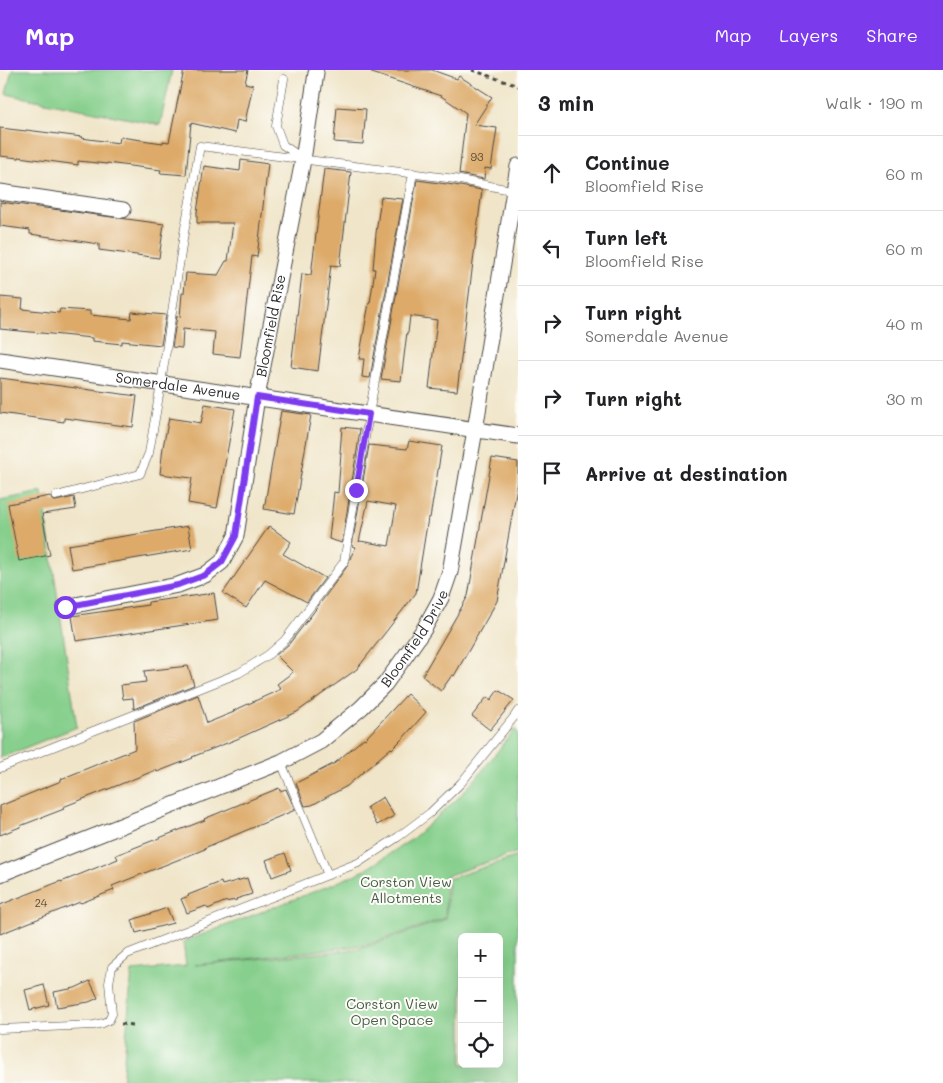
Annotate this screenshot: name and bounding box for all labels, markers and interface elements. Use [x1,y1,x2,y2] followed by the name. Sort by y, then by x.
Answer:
[25,20,74,51] text: Map
[715,23,751,47] text: Map
[779,23,838,47] text: Layers
[866,23,918,47] text: Share
[538,89,594,116] text: 3 min
[825,92,923,113] text: Walk · 190 m
[471,149,484,164] house number: 93
[585,150,670,175] text: Continue
[538,159,566,187] icon: ahead
[886,163,923,184] text: 60 m
[585,175,704,196] text: Bloomfield Rise
[585,225,668,250] text: Turn left
[538,234,566,262] icon: left
[886,238,923,259] text: 60 m
[585,250,704,271] text: Bloomfield Rise
[251,273,290,379] street label: Bloomfield Rise
[585,300,682,325] text: Turn right
[538,309,566,337] icon: right
[886,313,923,334] text: 40 m
[585,325,729,346] text: Somerdale Avenue
[115,367,242,404] street label: Somerdale Avenue
[538,384,566,412] icon: right
[585,386,682,411] text: Turn right
[886,388,923,409] text: 30 m
[538,459,566,487] icon: arrive
[585,461,788,486] text: Arrive at destination
[345,479,368,502] route end
[376,587,452,691] street label: Bloomfield Drive
[54,596,77,619] route start
[360,872,452,907] park label: Corston View Allotments
[35,895,48,910] house number: 24
[458,933,503,1068] map controls
[458,933,503,978] button: +
[458,978,503,1023] button: −
[346,994,438,1029] park label: Corston View Open Space
[458,1023,503,1068] button: locate

